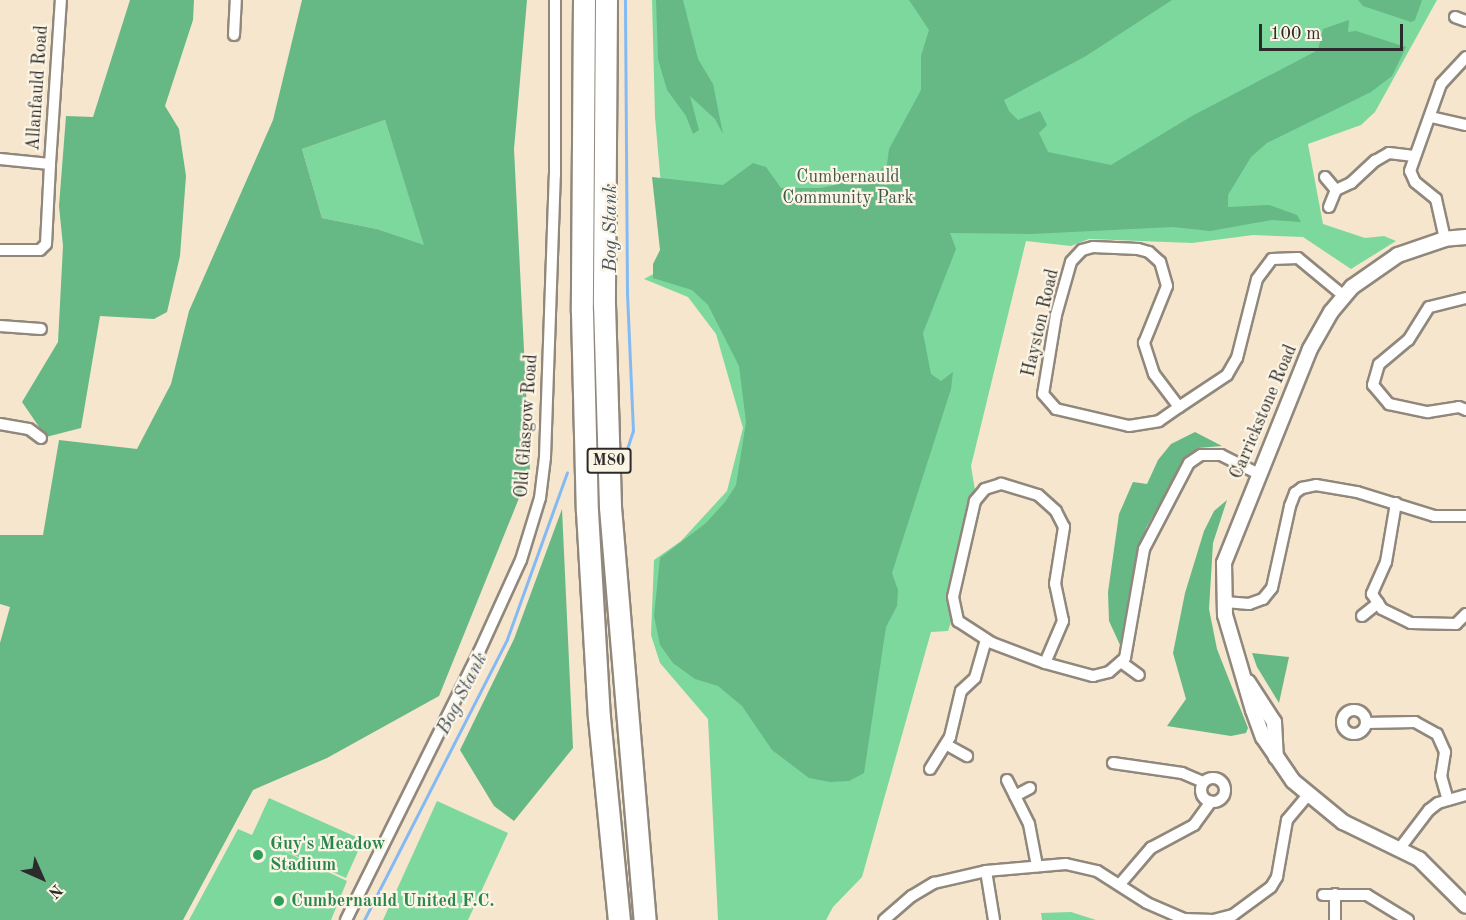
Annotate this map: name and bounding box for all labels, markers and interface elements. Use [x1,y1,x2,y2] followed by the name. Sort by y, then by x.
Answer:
[1262,12,1406,50] scale bar
[23,24,53,152] street label: Allanfauld Road
[1270,25,1321,43] text: 100 m
[782,167,914,210] park label: Cumbernauld Community Park
[599,184,623,272] water label: Bog Stank
[1018,267,1064,379] street label: Hayston Road
[1226,342,1302,482] street label: Carrickstone Road
[511,353,543,499] street label: Old Glasgow Road
[586,448,632,474] road number: M80
[432,649,494,739] water label: Bog Stank
[270,834,385,876] place label: Guy's Meadow Stadium
[12,848,72,908] north arrow
[251,848,265,862] marker: Guy's Meadow Stadium
[45,881,65,901] text: N
[291,890,494,912] place label: Cumbernauld United F.C.
[272,894,286,908] marker: Cumbernauld United F.C.

